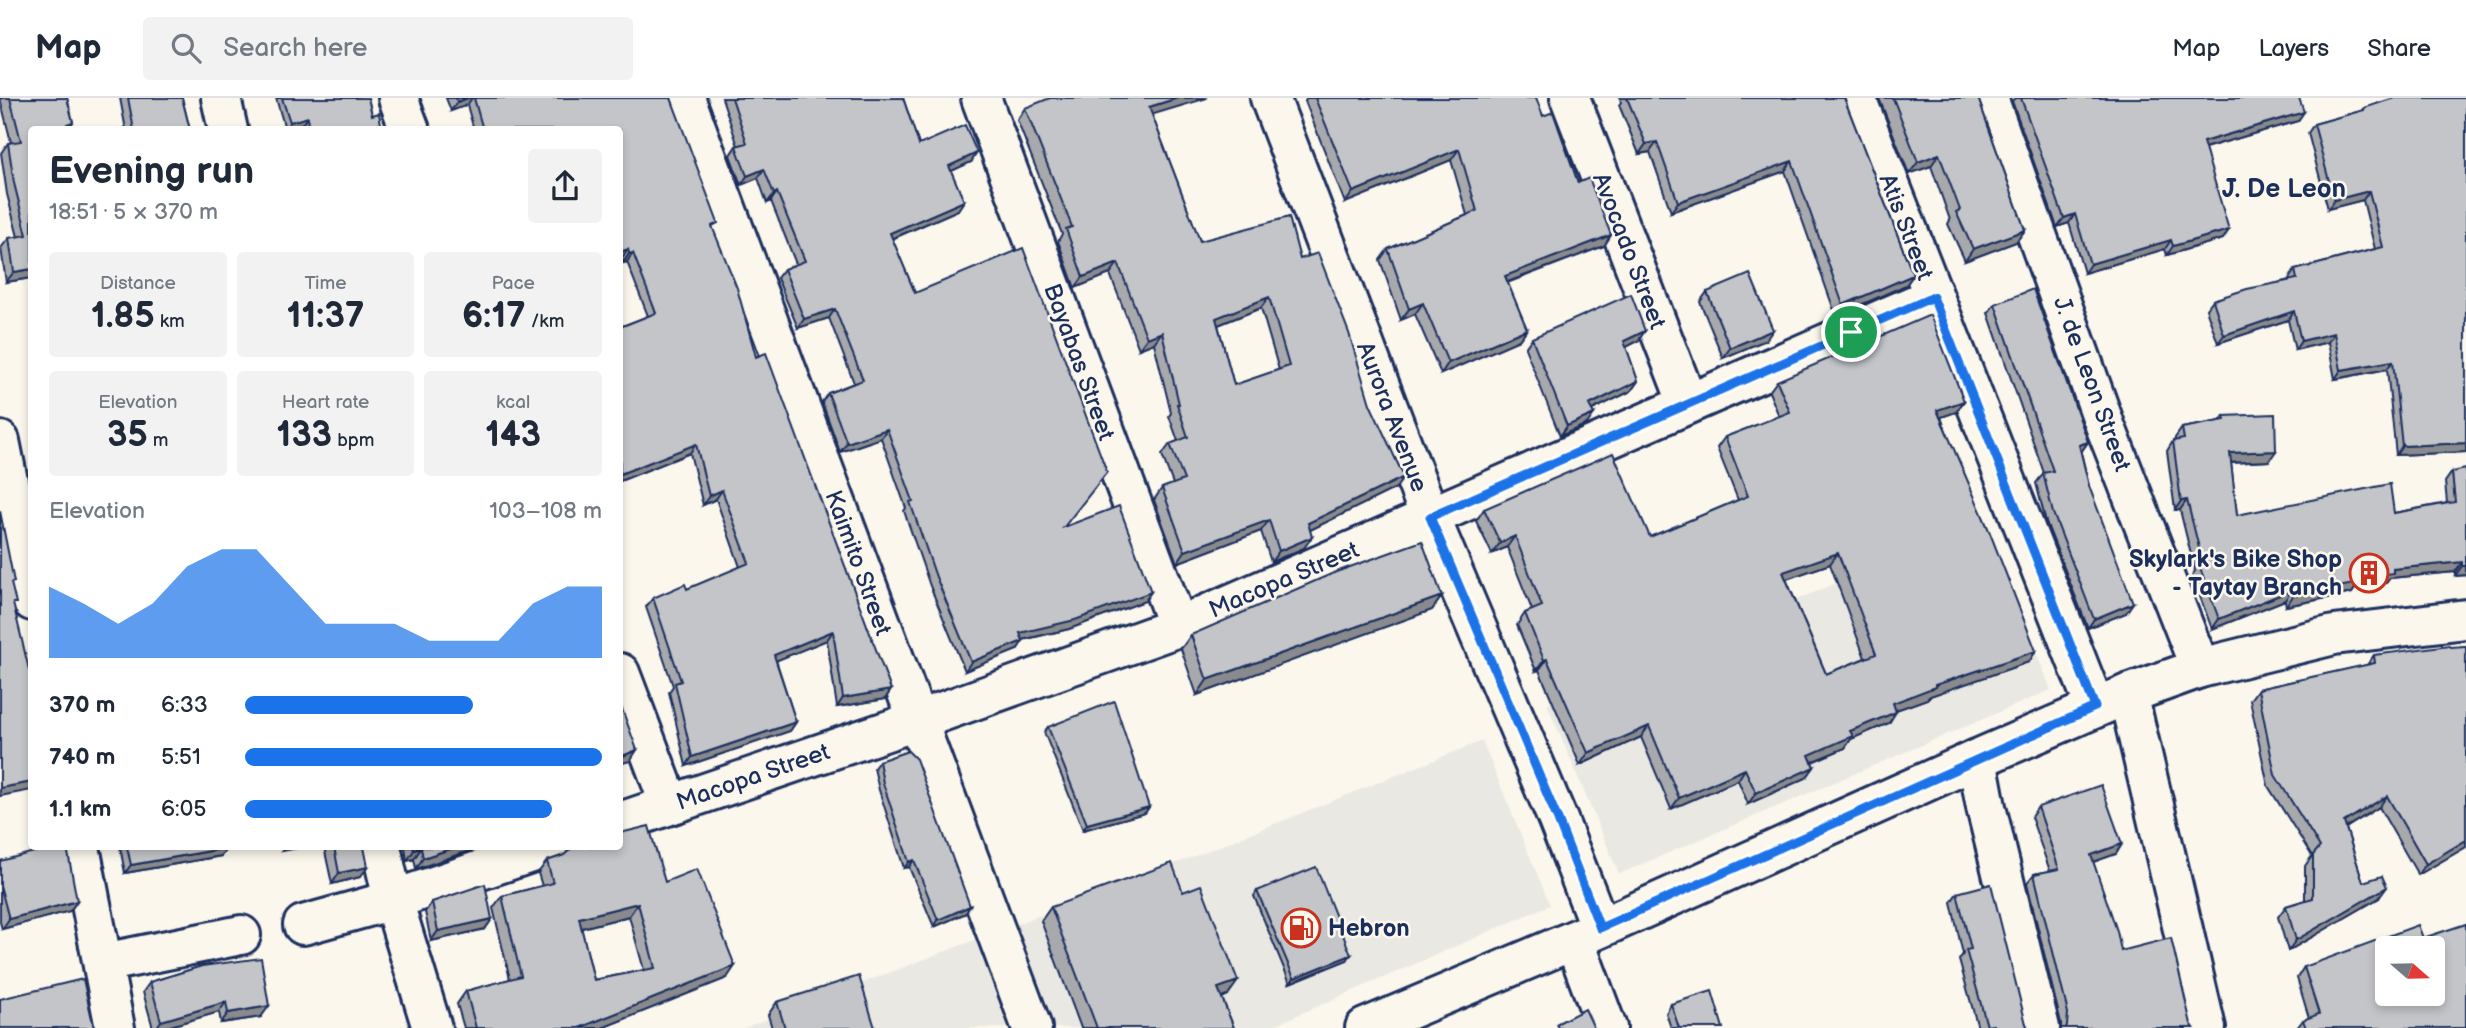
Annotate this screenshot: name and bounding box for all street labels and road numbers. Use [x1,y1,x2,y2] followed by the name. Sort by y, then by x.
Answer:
[1586,169,1672,334] street label: Avocado Street
[1872,170,1940,285] street label: Atis Street
[1037,280,1121,445] street label: Bayabas Street
[2047,293,2137,476] street label: J. de Leon Street
[1350,338,1434,496] street label: Aurora Avenue
[818,487,898,640] street label: Kaimito Street
[1205,535,1364,625] street label: Macopa Street
[673,737,834,817] street label: Macopa Street

